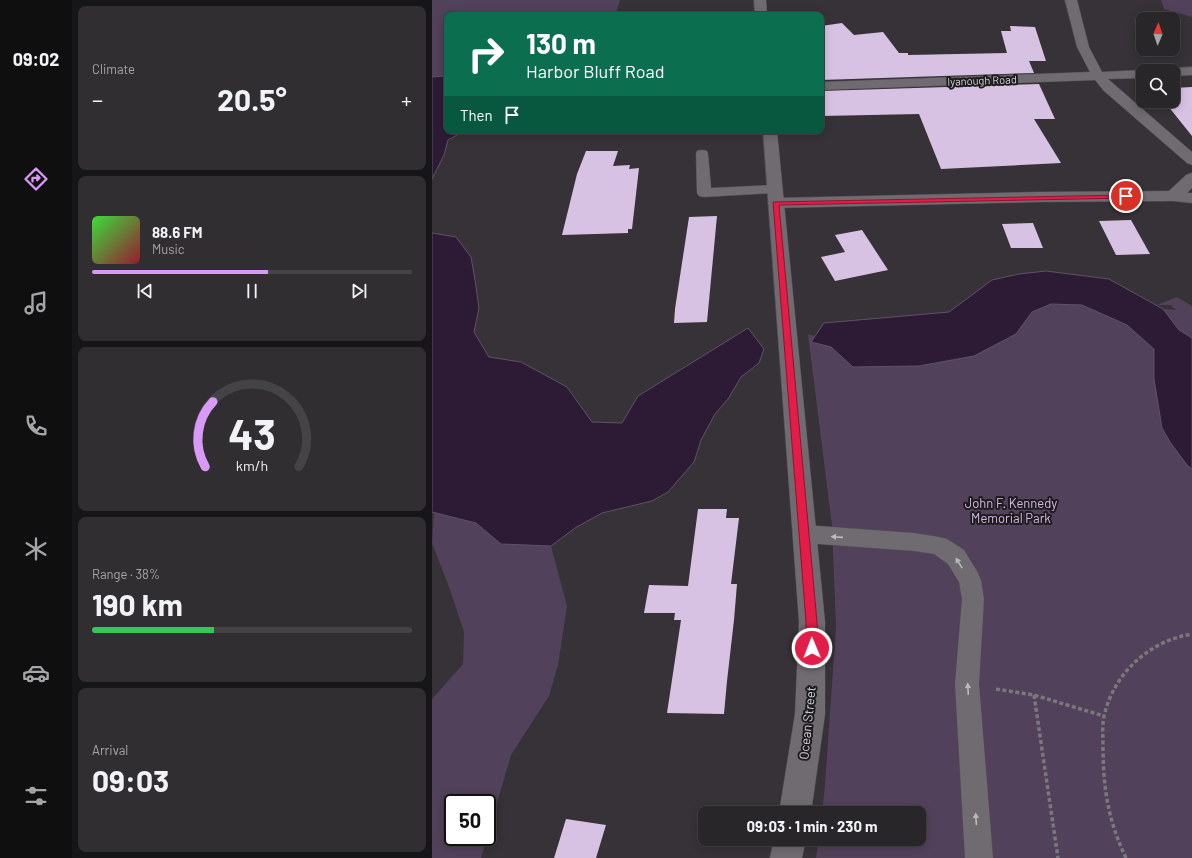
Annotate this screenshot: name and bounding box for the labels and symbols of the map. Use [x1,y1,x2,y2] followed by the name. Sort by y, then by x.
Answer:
[1136,12,1180,56] north arrow
[947,72,1017,88] street label: Iyanough Road
[1109,179,1143,213] pin
[965,495,1057,526] park label: John F. Kennedy Memorial Park
[831,533,843,540] one-way arrow
[956,557,963,569] one-way arrow
[791,627,833,669] position arrow
[965,682,971,695] one-way arrow
[795,686,819,760] street label: Ocean Street
[444,794,496,846] speed limit sign: 50
[973,812,979,825] one-way arrow

